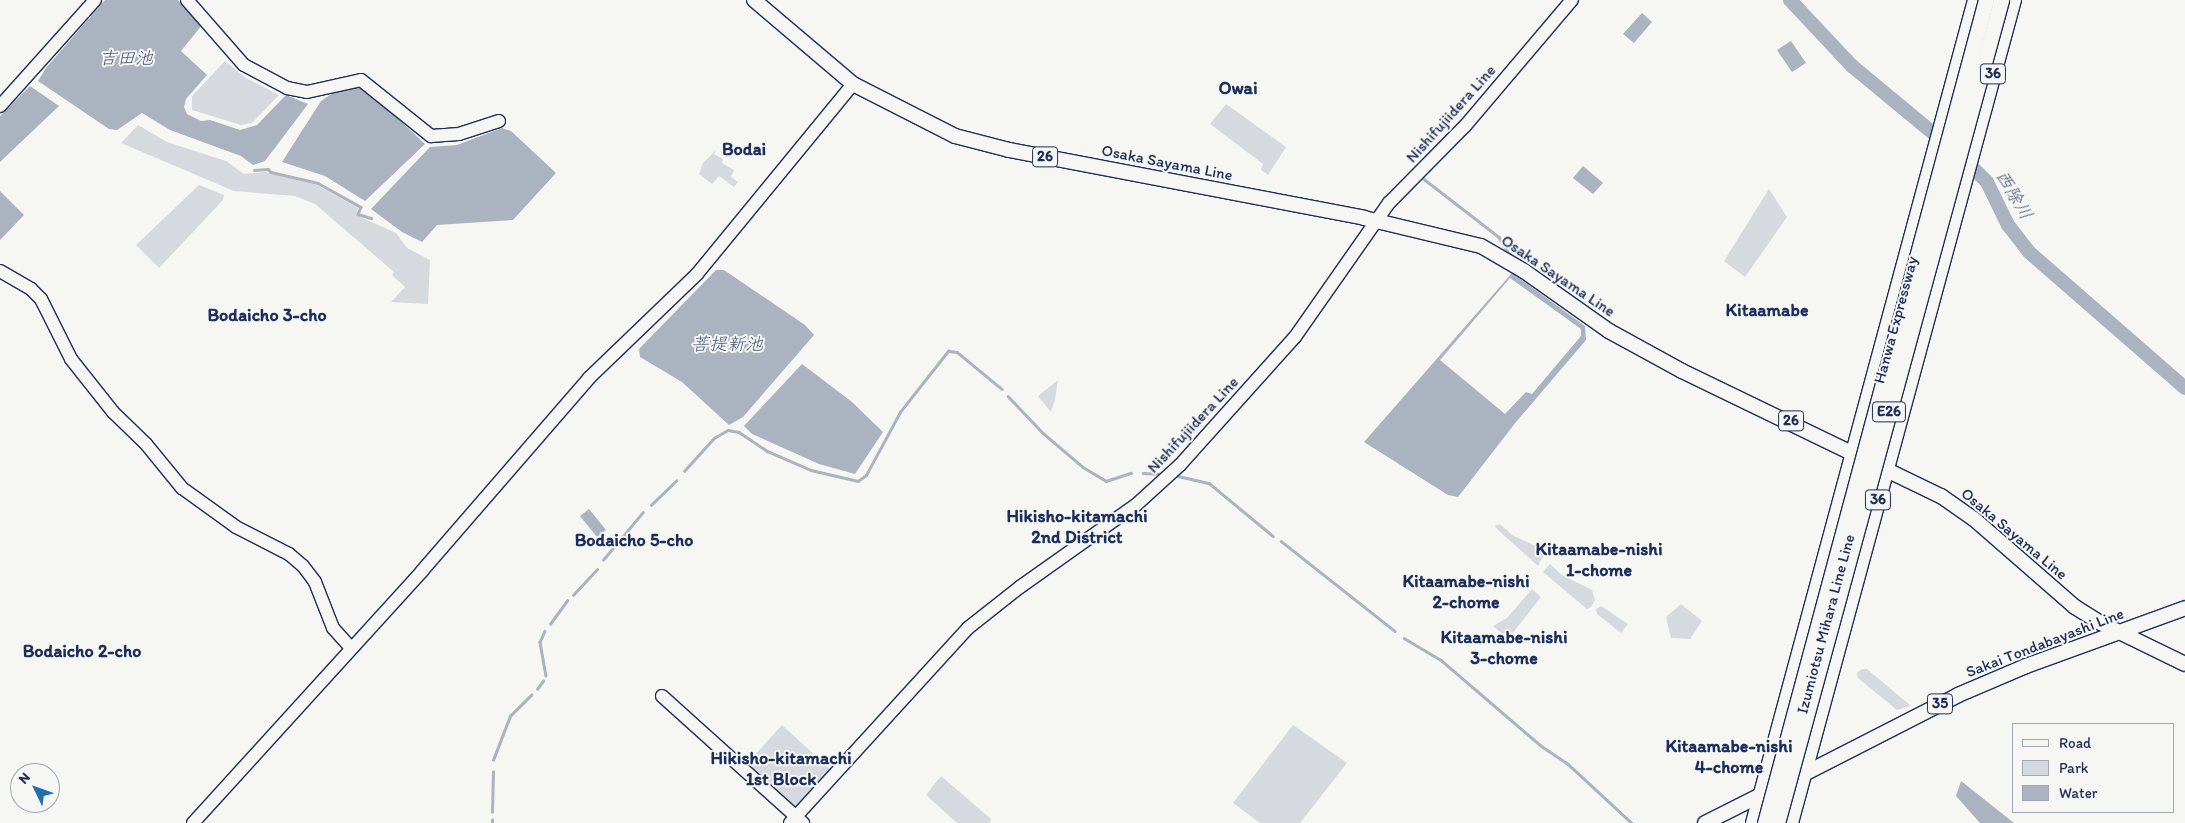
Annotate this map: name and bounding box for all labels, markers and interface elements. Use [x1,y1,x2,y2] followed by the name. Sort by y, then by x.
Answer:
[99,47,153,69] water label: 吉田池
[1402,61,1500,167] street label: Nishifujiidera Line
[1979,62,2007,86] road number: 36
[1218,77,1258,99] district label: Owai
[722,138,766,160] district label: Bodai
[1100,141,1234,185] street label: Osaka Sayama Line
[1031,144,1059,170] road number: 26
[1991,166,2037,224] water label: 西除川
[1498,231,1618,321] street label: Osaka Sayama Line
[1870,255,1922,385] street label: Hanwa Expressway
[1726,299,1808,321] district label: Kitaamabe
[207,304,327,326] district label: Bodaicho 3-cho
[691,333,763,355] water label: 菩提新池
[1143,373,1243,477] street label: Nishifujiidera Line
[1872,400,1906,424] road number: E26
[1777,408,1805,434] road number: 26
[1957,484,2071,584] street label: Osaka Sayama Line
[1864,488,1892,512] road number: 36
[1006,506,1148,548] district label: Hikisho-kitamachi 2nd District
[575,529,693,551] district label: Bodaicho 5-cho
[1793,532,1859,716] street label: Izumiotsu Mihara Line Line
[1535,539,1663,582] district label: Kitaamabe-nishi 1-chome
[1402,571,1530,614] district label: Kitaamabe-nishi 2-chome
[1964,604,2126,682] street label: Sakai Tondabayashi Line
[1440,627,1568,670] district label: Kitaamabe-nishi 3-chome
[23,640,141,662] district label: Bodaicho 2-cho
[1926,692,1954,716] road number: 35
[2012,723,2175,813] legend
[2059,734,2091,752] text: Road
[1665,736,1793,779] district label: Kitaamabe-nishi 4-chome
[710,748,852,791] district label: Hikisho-kitamachi 1st Block
[2059,759,2089,777] text: Park
[10,763,60,813] north arrow
[15,769,34,788] text: N
[2059,784,2097,802] text: Water

